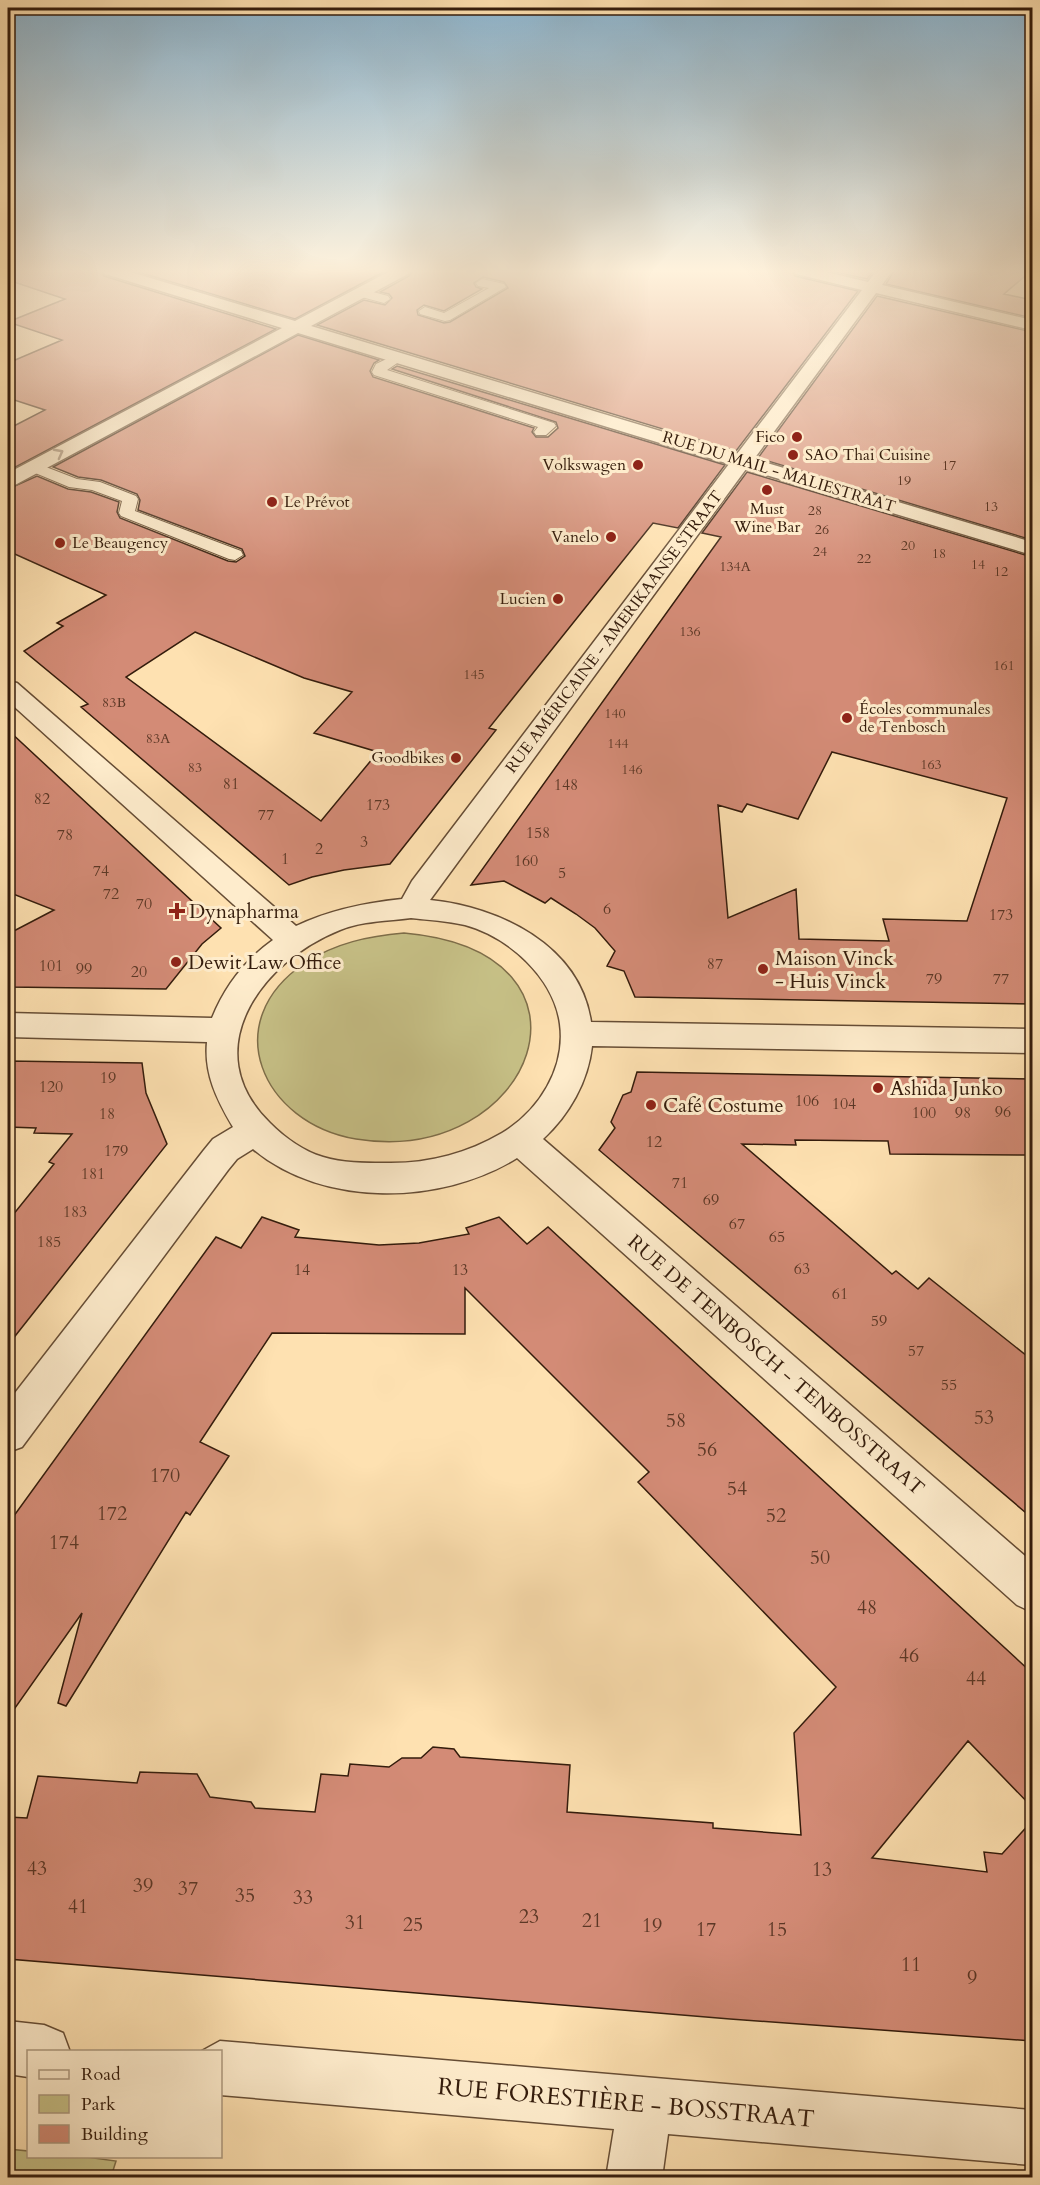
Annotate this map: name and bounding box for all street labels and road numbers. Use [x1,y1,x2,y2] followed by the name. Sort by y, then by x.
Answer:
[660,426,899,518] street label: RUE DU MAIL - MALIESTRAAT
[500,486,728,778] street label: RUE AMÉRICAINE - AMERIKAANSE STRAAT
[622,1228,930,1502] street label: RUE DE TENBOSCH - TENBOSSTRAAT
[436,2070,816,2136] street label: RUE FORESTIÈRE - BOSSTRAAT

